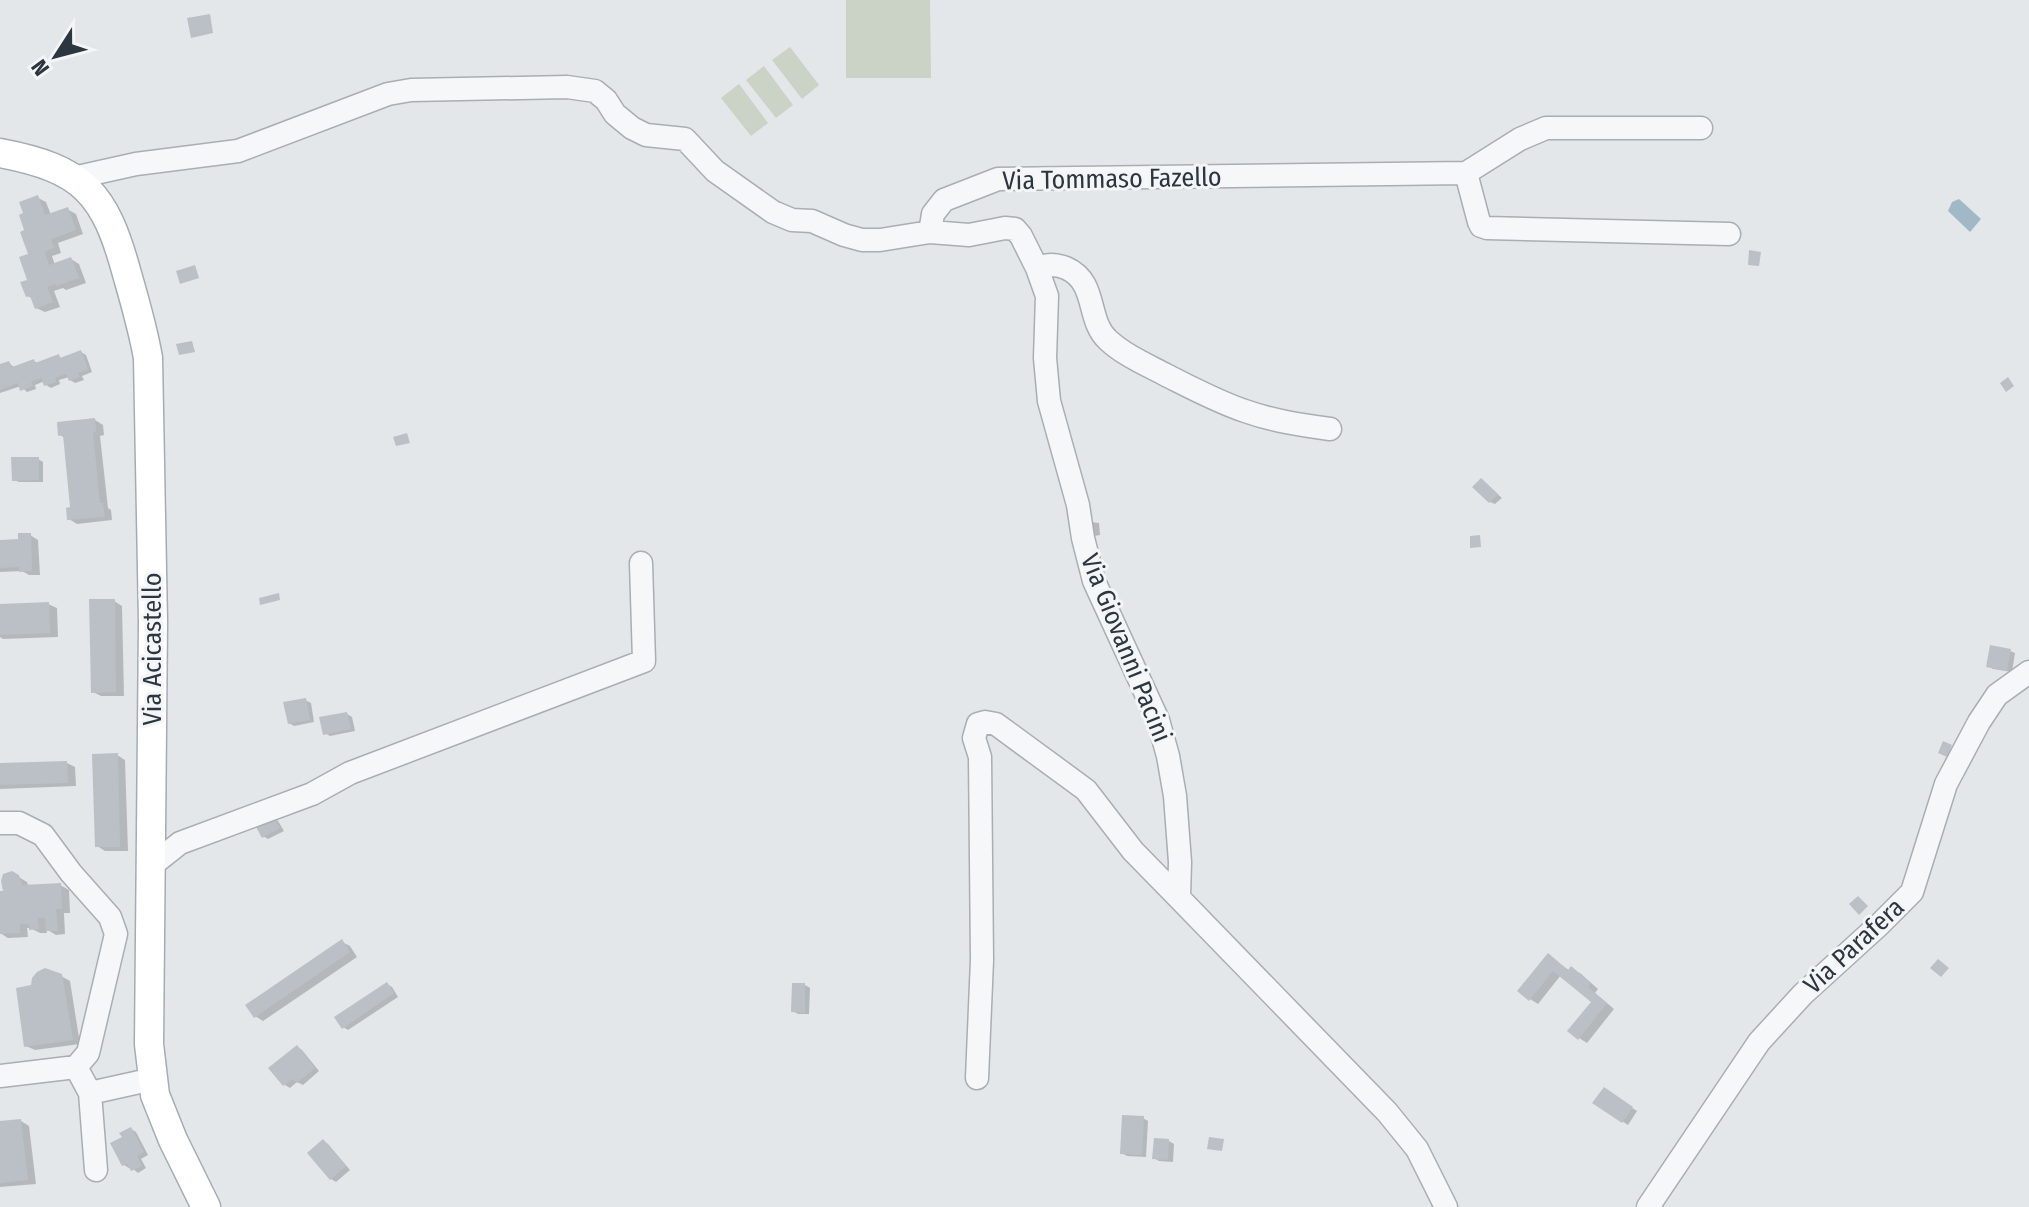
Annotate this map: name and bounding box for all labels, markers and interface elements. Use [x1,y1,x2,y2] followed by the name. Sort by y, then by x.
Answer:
[16,16,96,96] north arrow
[25,54,55,81] text: N
[1002,162,1222,196] street label: Via Tommaso Fazello
[1074,549,1178,747] street label: Via Giovanni Pacini
[137,573,168,725] street label: Via Acicastello
[1797,892,1911,1000] street label: Via Parafera

